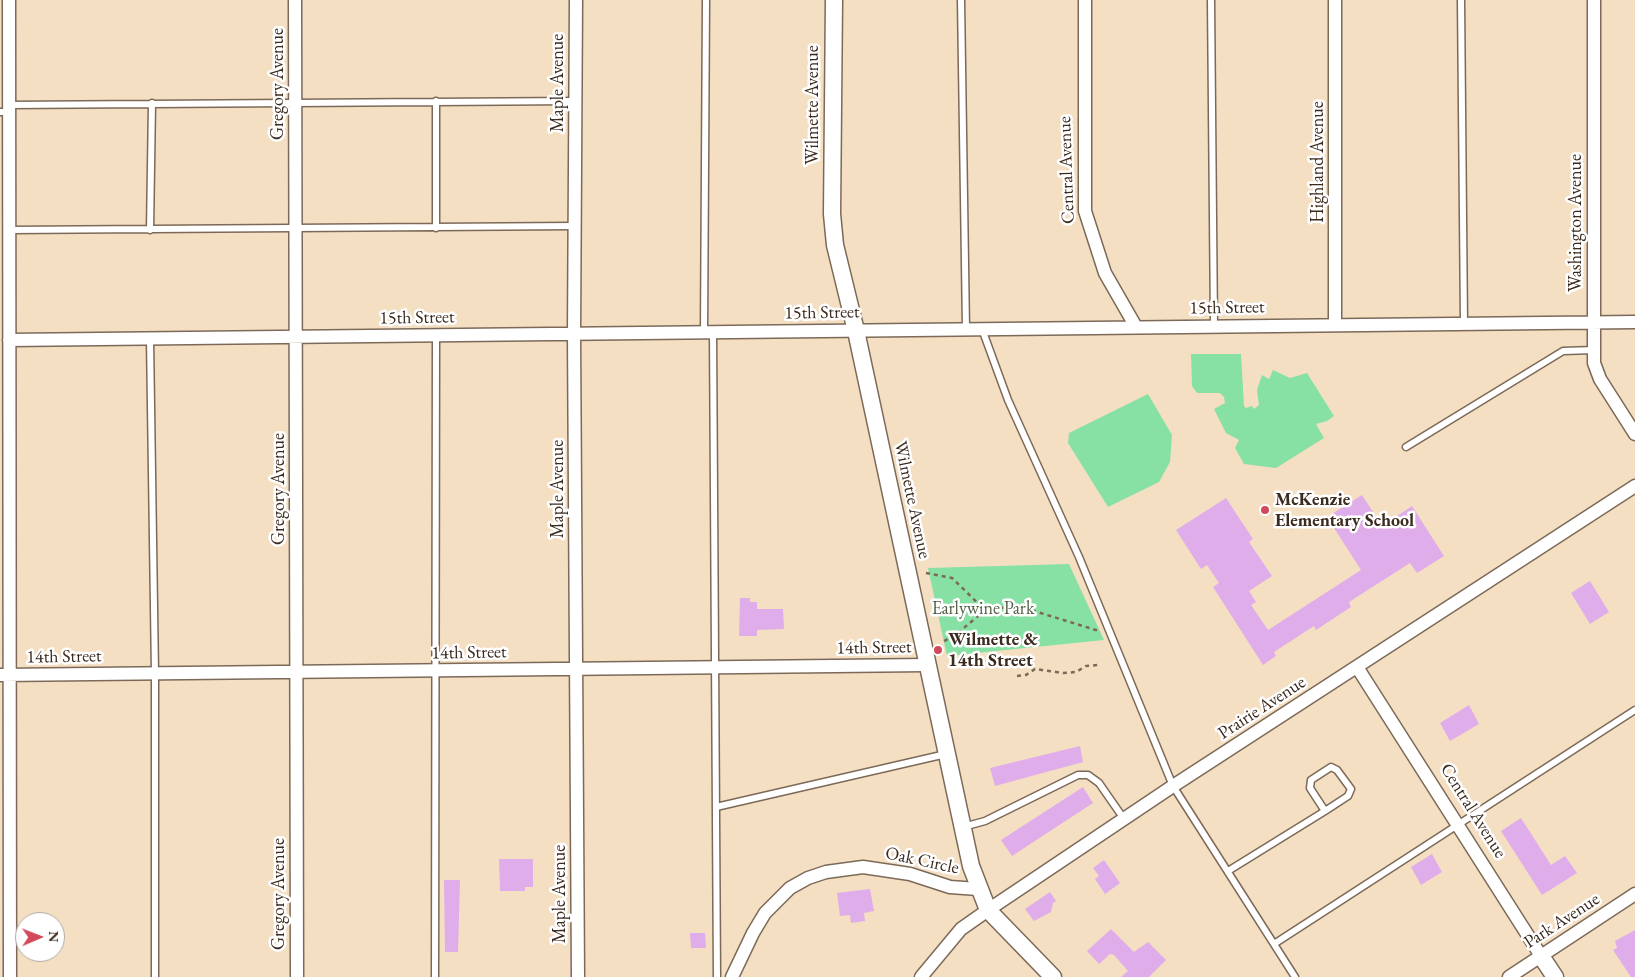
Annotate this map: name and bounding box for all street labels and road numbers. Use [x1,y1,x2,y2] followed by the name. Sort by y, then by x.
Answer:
[267,28,289,140] street label: Gregory Avenue
[547,34,569,132] street label: Maple Avenue
[802,45,824,165] street label: Wilmette Avenue
[1307,101,1329,223] street label: Highland Avenue
[1054,116,1080,224] street label: Central Avenue
[1565,154,1587,292] street label: Washington Avenue
[1189,297,1265,319] street label: 15th Street
[784,302,860,324] street label: 15th Street
[379,307,455,329] street label: 15th Street
[268,433,290,545] street label: Gregory Avenue
[889,439,935,561] street label: Wilmette Avenue
[547,440,569,538] street label: Maple Avenue
[836,637,912,659] street label: 14th Street
[431,642,507,664] street label: 14th Street
[26,646,102,668] street label: 14th Street
[1214,672,1310,744] street label: Prairie Avenue
[1435,760,1511,862] street label: Central Avenue
[268,838,290,950] street label: Gregory Avenue
[883,843,961,879] street label: Oak Circle
[549,845,571,943] street label: Maple Avenue
[1520,889,1604,953] street label: Park Avenue

